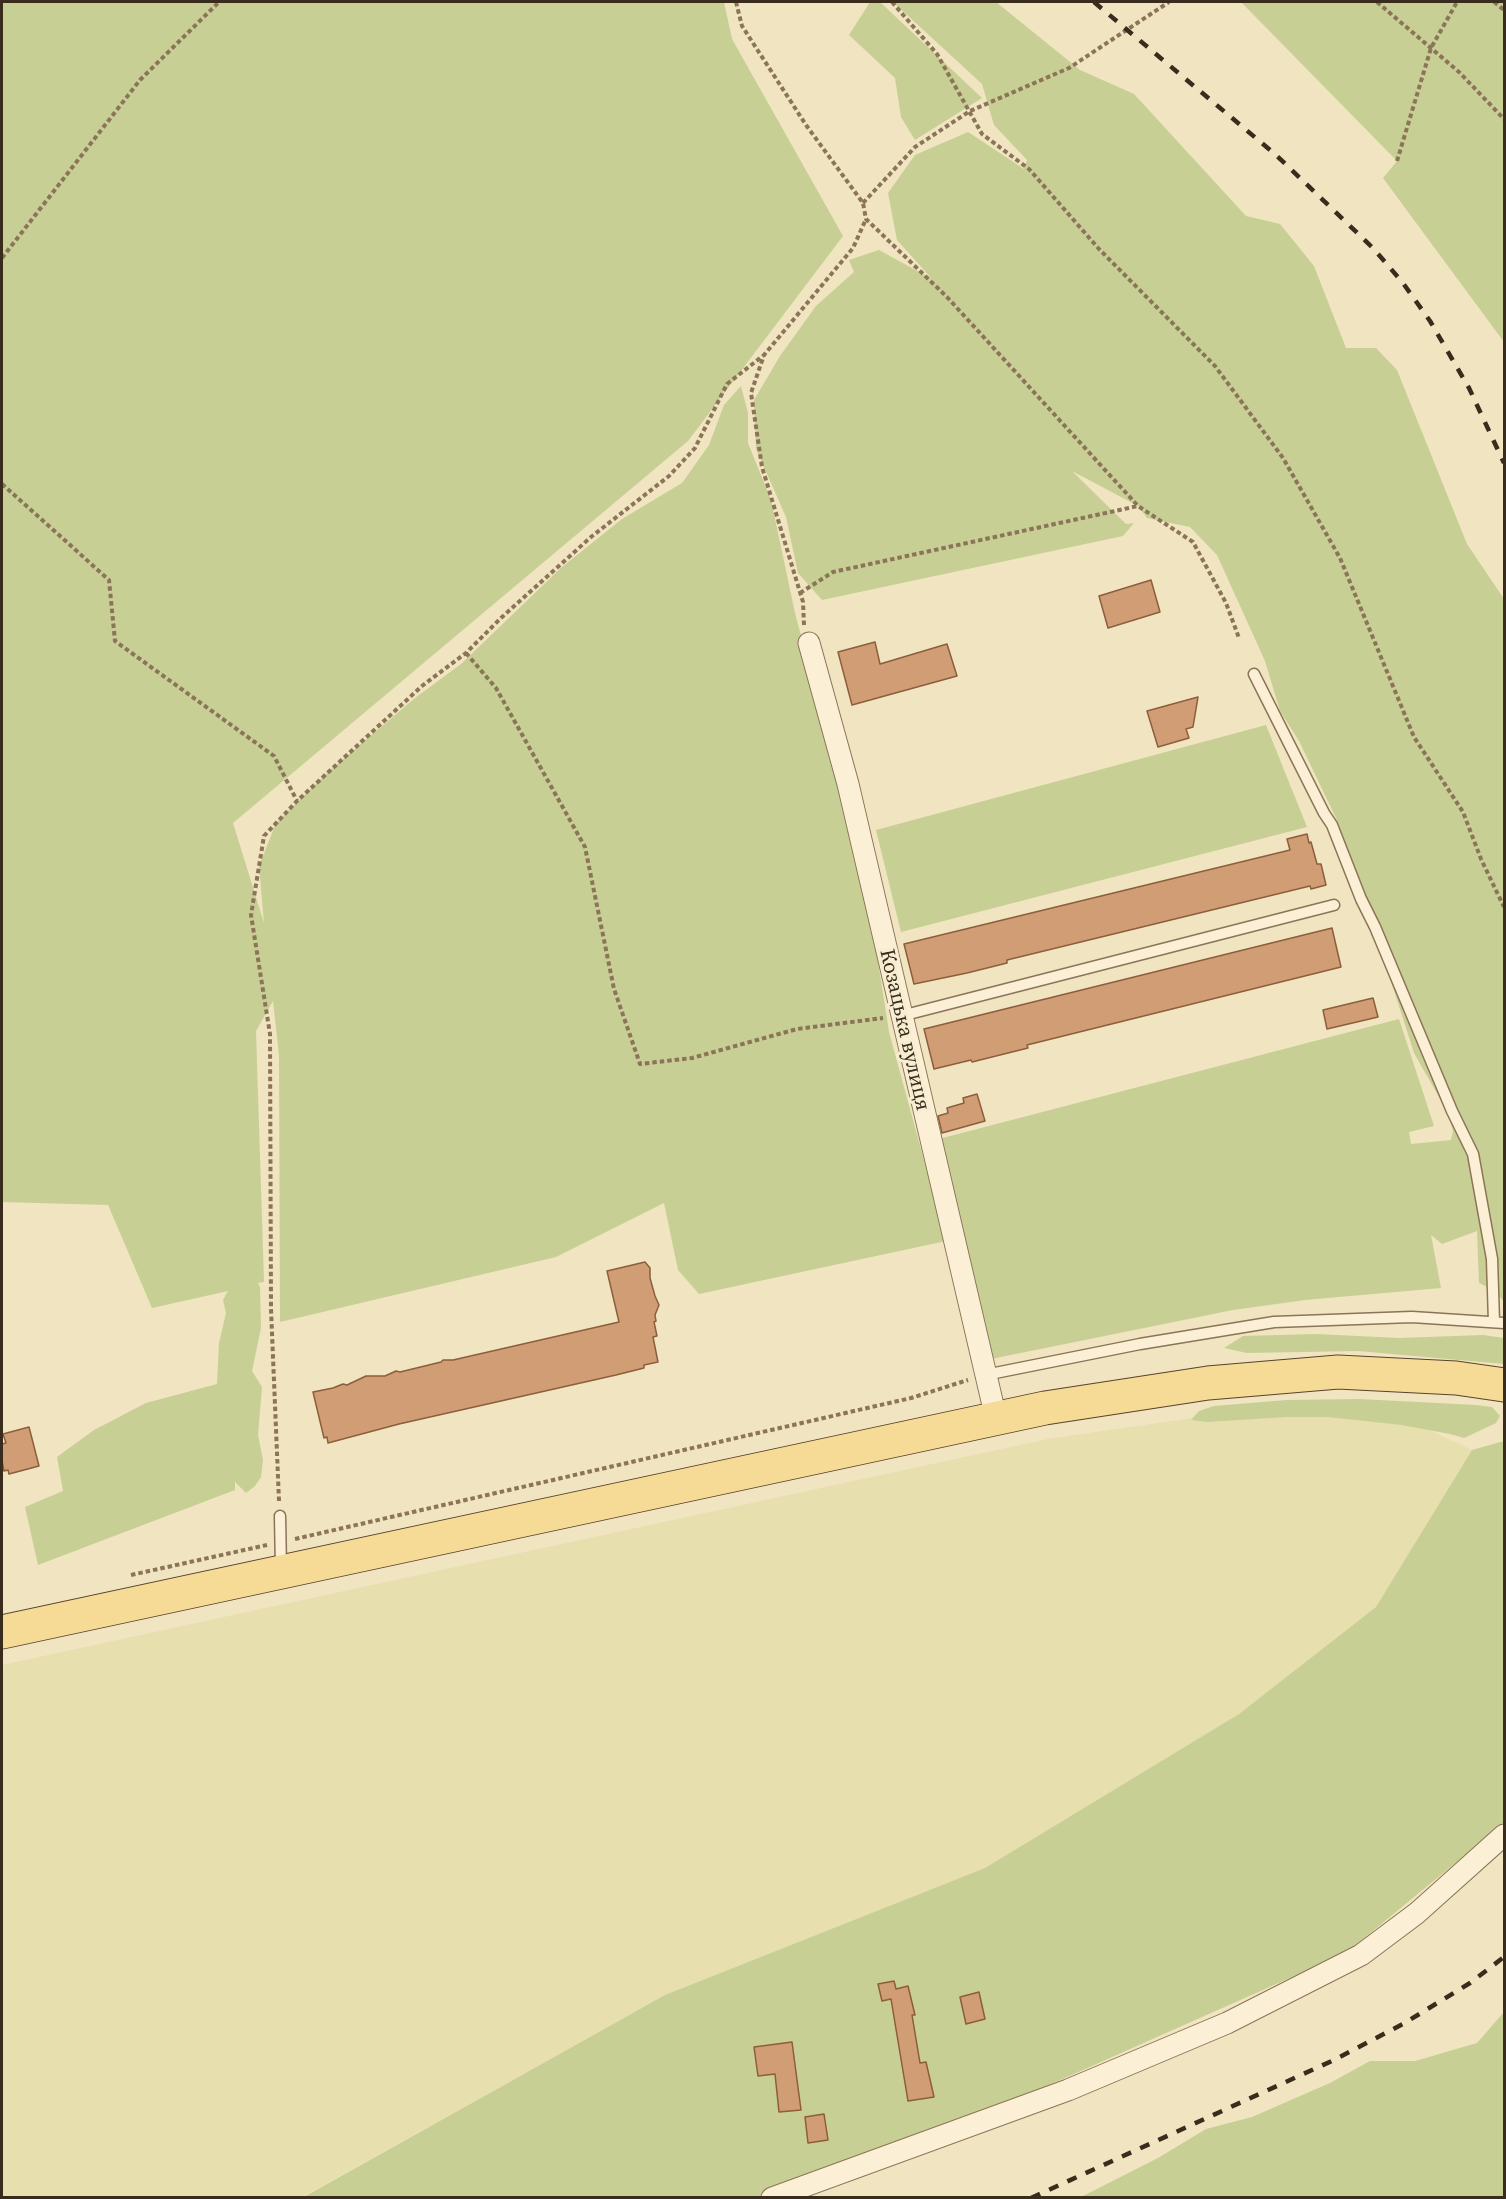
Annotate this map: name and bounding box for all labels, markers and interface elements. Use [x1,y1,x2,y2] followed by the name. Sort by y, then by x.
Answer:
[873,947,935,1113] street label: Козацька вулиця

